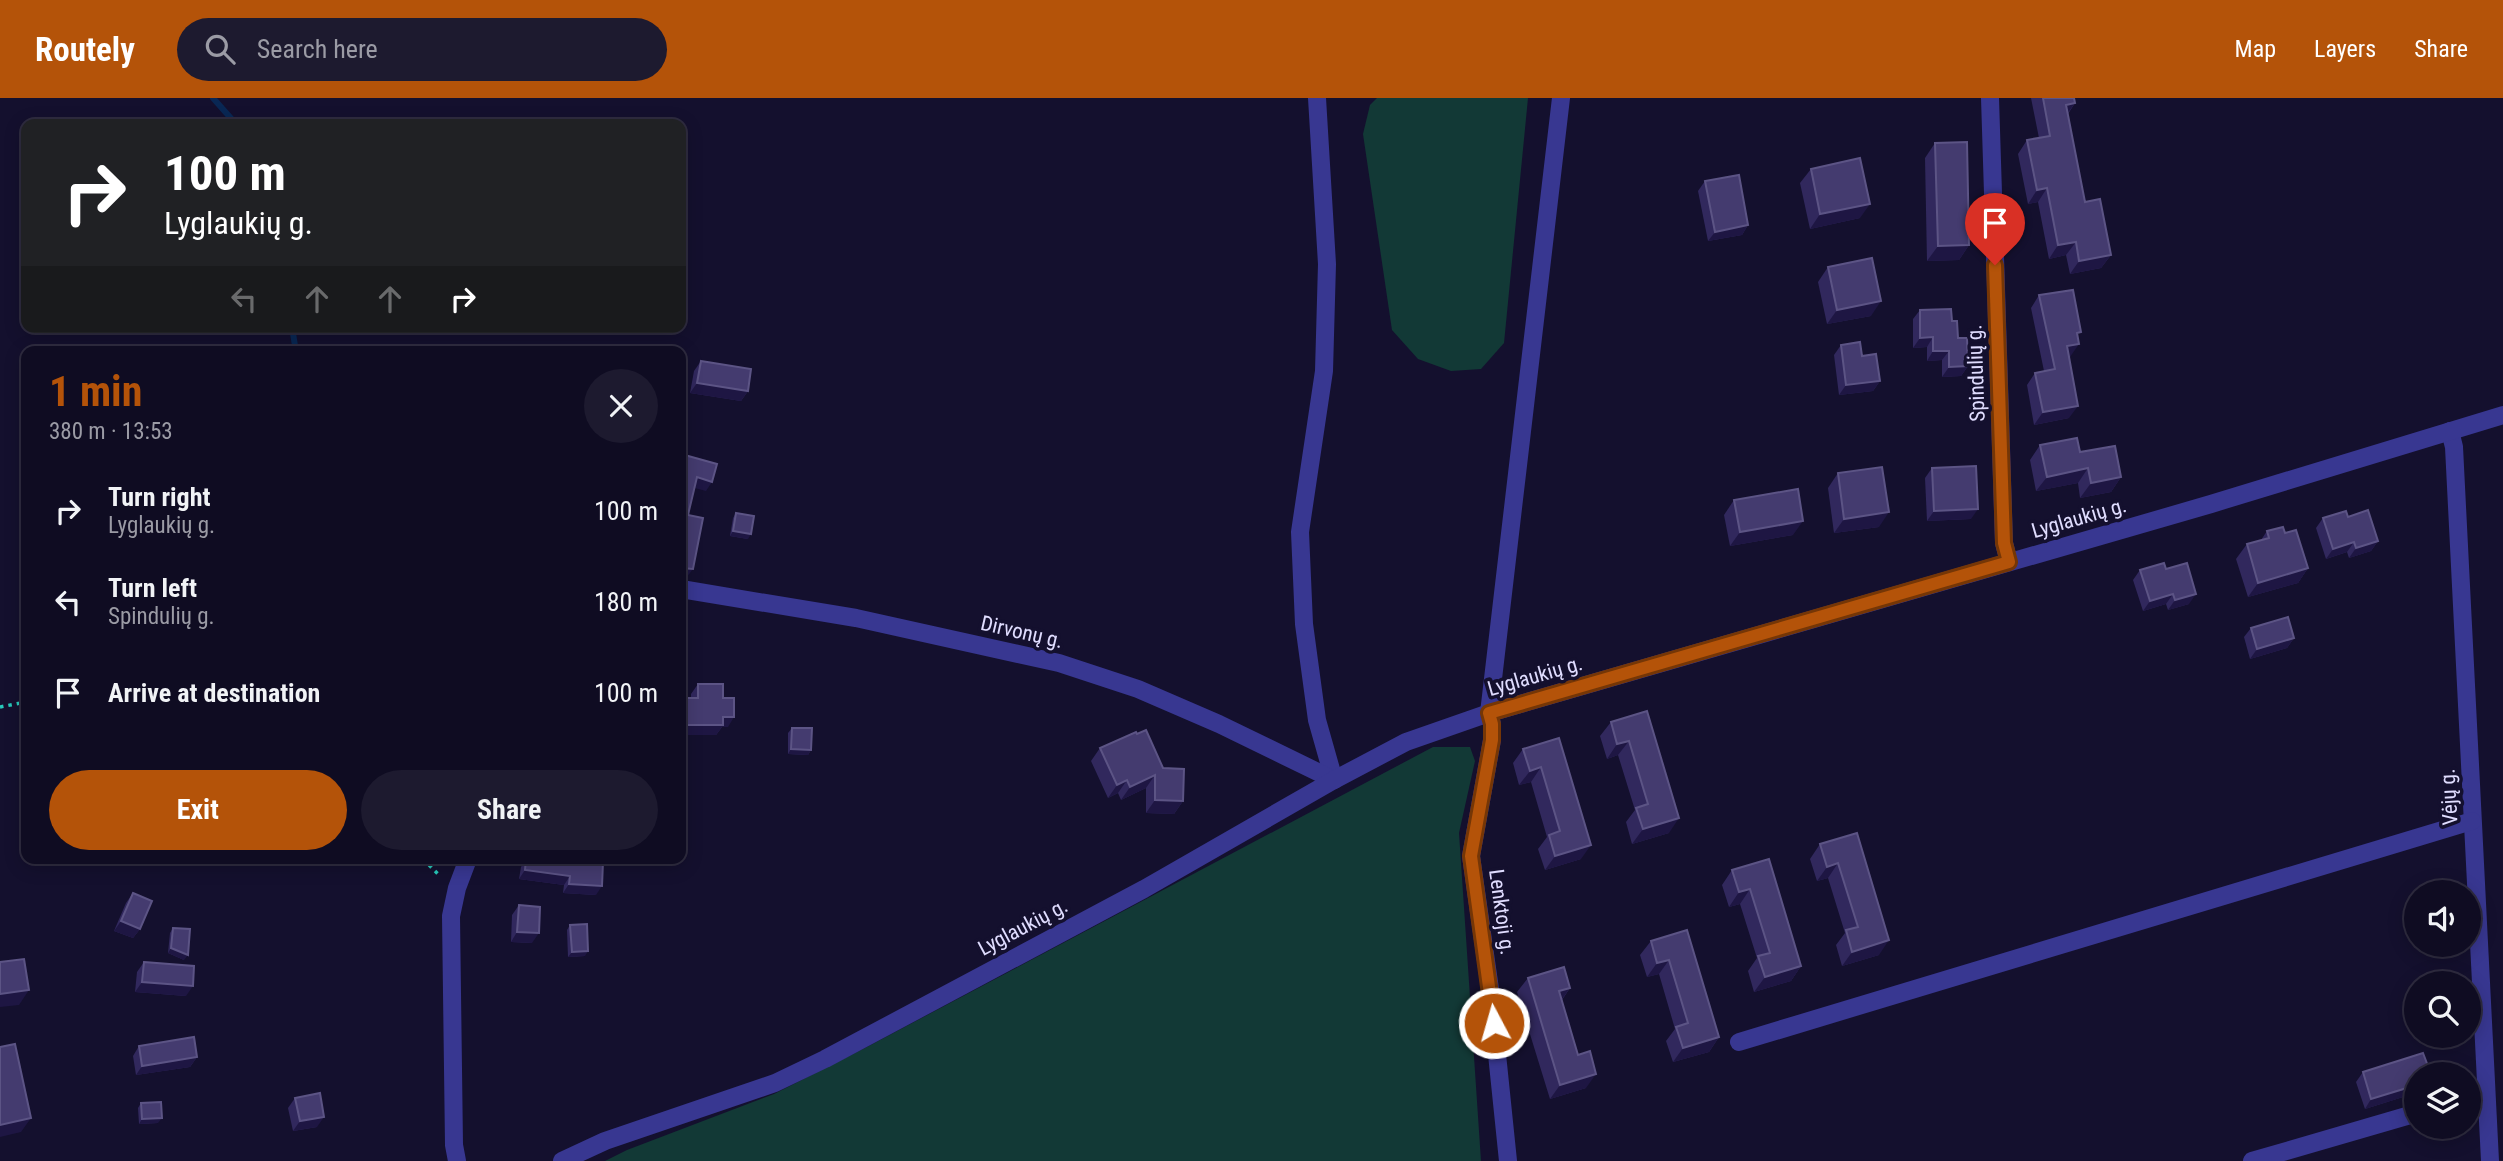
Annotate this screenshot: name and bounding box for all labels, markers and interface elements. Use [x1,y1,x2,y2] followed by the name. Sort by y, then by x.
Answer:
[177,18,667,81] search box
[35,30,135,69] text: Routely
[201,30,239,68] icon: search
[257,34,378,64] text: Search here
[2235,35,2276,63] text: Map
[2314,35,2376,63] text: Layers
[2414,35,2468,63] text: Share
[164,145,286,202] text: 100 m
[49,147,140,238] icon: right
[1965,193,2025,265] pin
[164,204,313,242] text: Lyglaukių g.
[1976,204,2014,242] icon: arrive
[225,280,263,318] icon: left
[298,280,336,318] icon: ahead
[371,280,409,318] icon: ahead
[444,280,482,318] icon: right
[1962,324,1990,422] street label: Spindulių g.
[49,367,142,416] text: 1 min
[584,369,658,443] button: close
[49,418,173,445] text: 380 m · 13:53
[108,482,210,512] text: Turn right
[49,492,87,530] icon: right
[2029,493,2129,543] street label: Lyglaukių g.
[594,496,658,526] text: 100 m
[108,512,215,539] text: Lyglaukių g.
[108,573,197,603] text: Turn left
[49,583,87,621] icon: left
[594,587,658,617] text: 180 m
[108,603,215,630] text: Spindulių g.
[978,611,1066,653] street label: Dirvonų g.
[1485,651,1585,701] street label: Lyglaukių g.
[49,674,87,712] icon: arrive
[108,678,320,708] text: Arrive at destination
[594,678,658,708] text: 100 m
[2436,768,2462,826] street label: Vėjų g.
[49,770,347,850] button: Exit
[361,770,658,850] button: Share
[1484,868,1520,956] street label: Lenktoji g.
[2404,880,2481,1139] map controls
[2404,880,2481,957] button: sound
[974,893,1072,961] street label: Lyglaukių g.
[2404,971,2481,1048] button: search
[1457,986,1531,1060] position arrow
[2404,1062,2481,1139] button: layers

